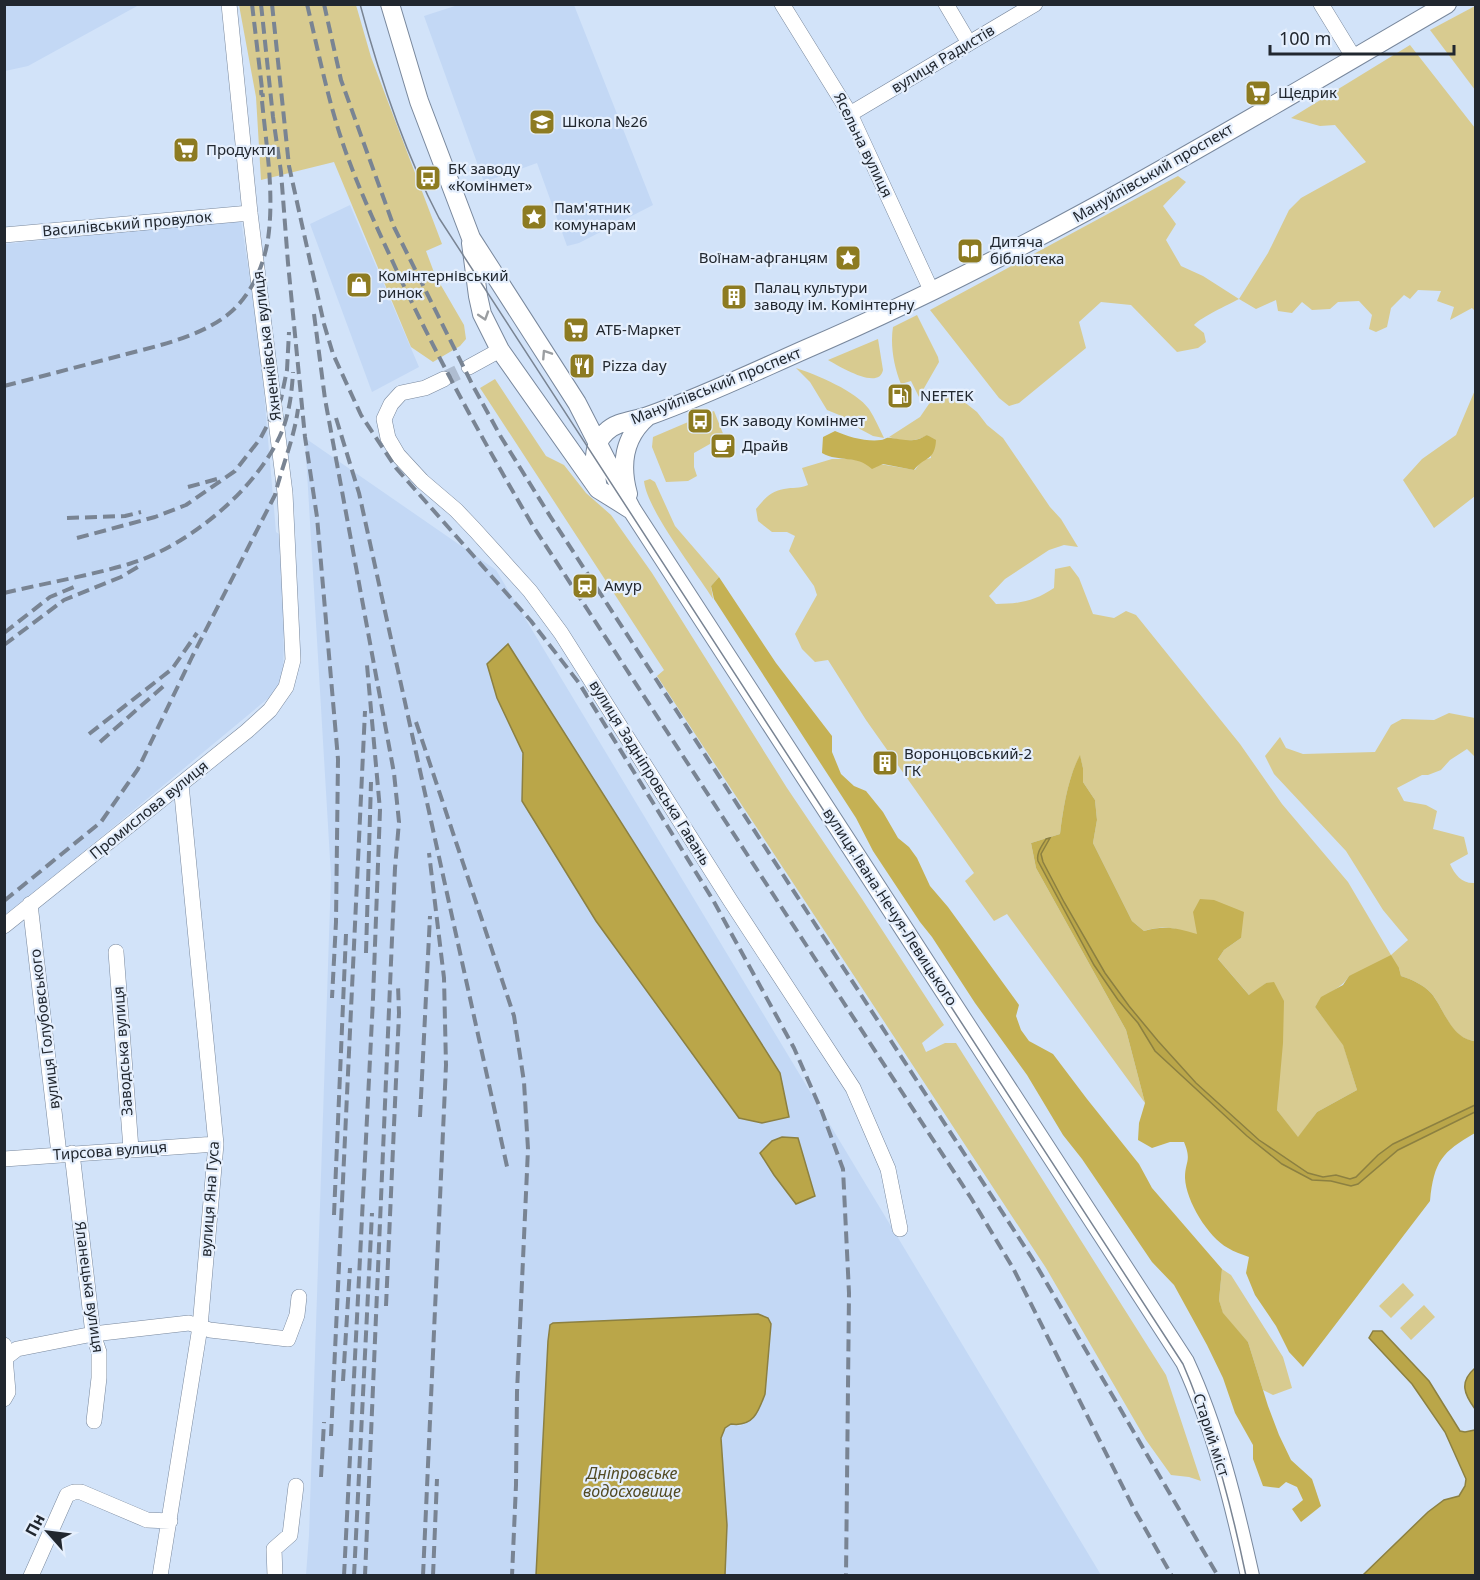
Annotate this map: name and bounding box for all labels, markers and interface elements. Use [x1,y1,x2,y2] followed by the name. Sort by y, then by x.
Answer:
[1270,18,1454,56] scale bar
[887,19,998,97] street label: вулиця Радистів
[1279,26,1331,50] text: 100 m
[1243,78,1273,108] supermarket icon: Щедрик
[1278,82,1337,102] place label: Щедрик
[830,89,898,200] street label: Ясельна вулиця
[527,107,557,137] school or university icon: Школа №26
[562,111,648,131] place label: Школа №26
[1069,118,1236,226] street label: Мануйлівський проспект
[171,135,201,165] supermarket icon: Продукти
[206,139,276,159] place label: Продукти
[448,158,533,195] place label: БК заводу «Комінмет»
[413,163,443,193] bus stop icon: БК заводу «Комінмет»
[554,197,636,234] place label: Пам'ятник комунарам
[519,202,549,232] place icon: Пам'ятник комунарам
[41,206,212,240] street label: Василівський провулок
[990,231,1064,268] place label: Дитяча бібліотека
[955,236,985,266] library icon: Дитяча бібліотека
[833,243,863,273] place icon: Воїнам-афганцям
[699,247,828,267] place label: Воїнам-афганцям
[378,265,509,302] place label: Комінтернівський ринок
[247,270,285,422] street label: Яхненківська вулиця
[344,270,374,300] shop icon: Комінтернівський ринок
[754,277,915,314] place label: Палац культури заводу ім. Комінтерну
[719,282,749,312] building icon: Палац культури заводу ім. Комінтерну
[476,310,489,321] one-way arrow
[561,315,591,345] supermarket icon: АТБ-Маркет
[596,319,681,339] place label: АТБ-Маркет
[627,342,804,428] street label: Мануйлівський проспект
[541,350,553,360] one-way arrow
[567,351,597,381] restaurant icon: Pizza day
[602,355,667,375] place label: Pizza day
[885,381,915,411] fuel station icon: NEFTEK
[920,385,974,405] place label: NEFTEK
[685,406,715,436] bus stop icon: БК заводу Комінмет
[720,410,865,430] place label: БК заводу Комінмет
[708,431,738,461] cafe icon: Драйв
[742,435,788,455] place label: Драйв
[570,571,600,601] station icon: Амур
[604,575,642,595] place label: Амур
[585,676,716,869] street label: вулиця Задніпровська Гавань
[904,743,1032,780] place label: Воронцовський-2 ГК
[870,748,900,778] building icon: Воронцовський-2 ГК
[85,755,212,863] street label: Промислова вулиця
[819,804,962,1009] street label: вулиця Івана Нечуя-Левицького
[24,948,64,1110] street label: вулиця Голубовського
[107,986,137,1117] street label: Заводська вулиця
[52,1136,168,1164] street label: Тирсова вулиця
[195,1140,223,1258] street label: вулиця Яна Гуса
[71,1220,109,1354] street label: Яланецька вулиця
[1189,1391,1235,1479] street label: Старий міст
[583,1462,681,1502] water label: Дніпровське водосховище
[18,1502,78,1562] north arrow
[20,1510,50,1540] text: Пн

